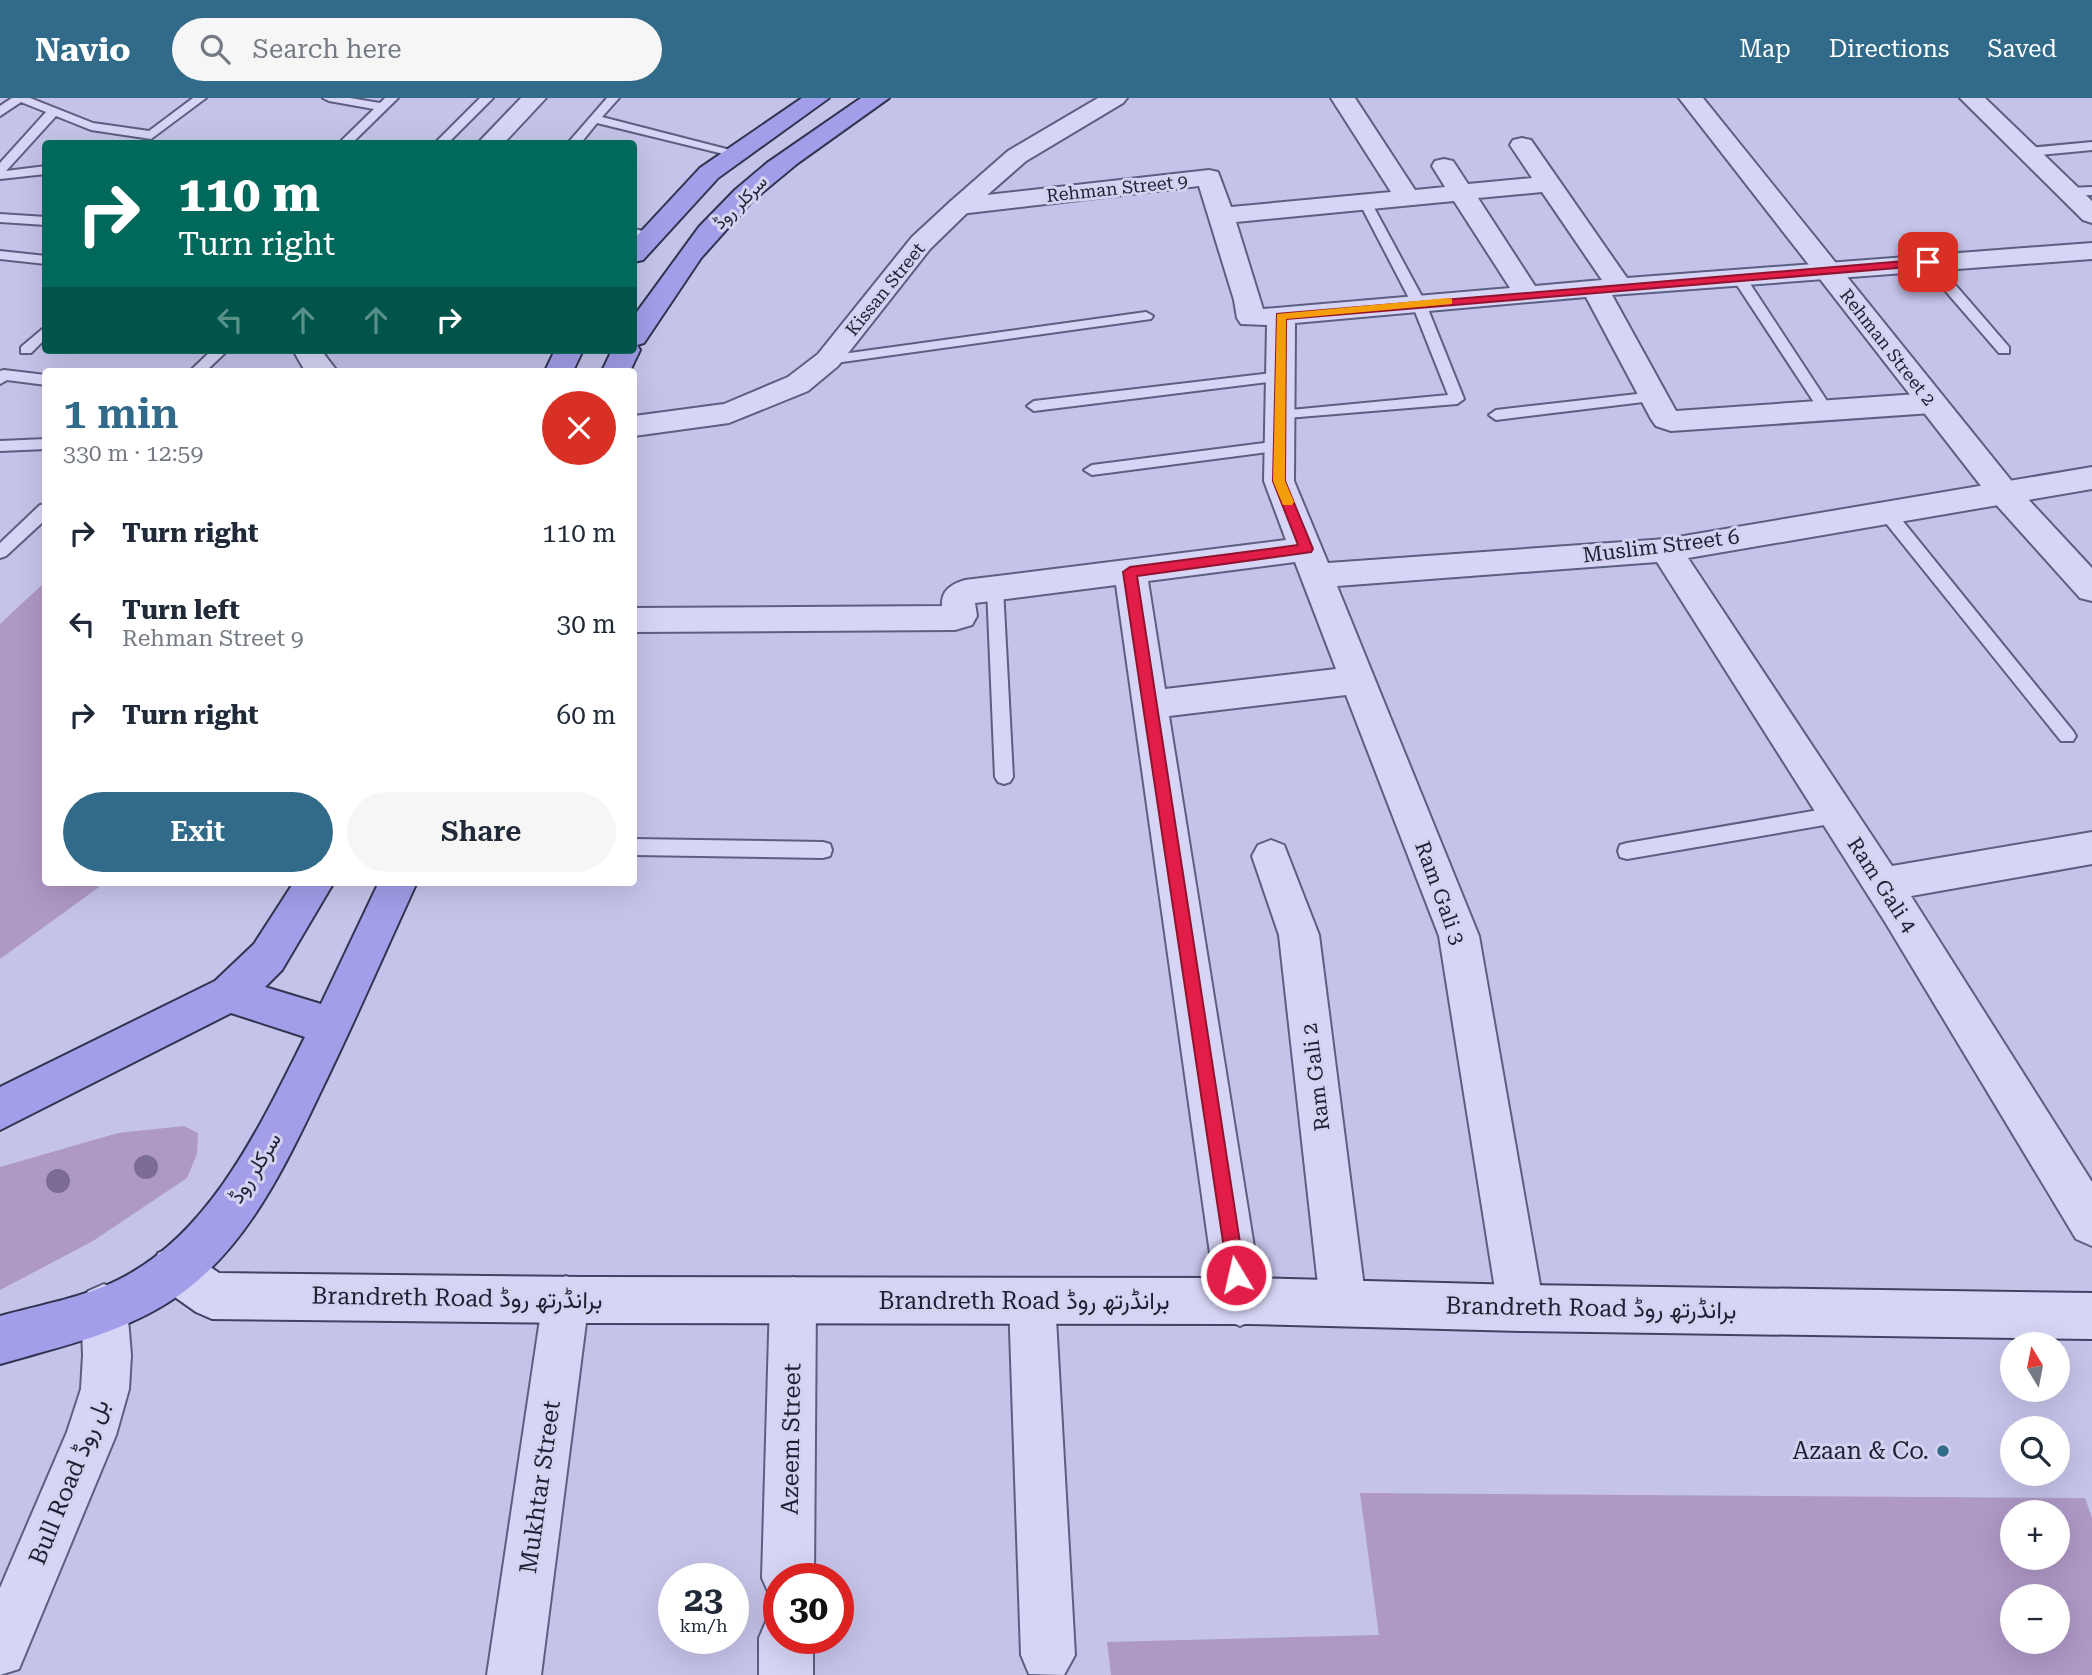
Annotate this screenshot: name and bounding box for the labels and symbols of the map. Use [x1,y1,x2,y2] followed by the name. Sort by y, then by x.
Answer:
[1045,170,1189,206] street label: Rehman Street 9
[709,171,772,234] street label: سرکلر روڈ
[1898,232,1958,292] pin
[841,238,929,340] street label: Kissan Street
[1836,285,1940,409] street label: Rehman Street 2
[1581,524,1741,568] street label: Muslim Street 6
[1842,833,1922,937] street label: Ram Gali 4
[1410,838,1470,948] street label: Ram Gali 3
[1297,1022,1335,1132] street label: Ram Gali 2
[224,1128,287,1208] street label: سرکلر روڈ
[1199,1238,1273,1312] position arrow
[311,1281,603,1316] street label: Brandreth Road برانڈرتھ روڈ
[878,1287,1170,1316] street label: Brandreth Road برانڈرتھ روڈ
[1445,1291,1737,1326] street label: Brandreth Road برانڈرتھ روڈ
[2000,1332,2070,1402] north arrow
[776,1363,806,1515] street label: Azeem Street
[23,1395,116,1569] street label: Bull Road بل روڈ
[514,1399,566,1575] street label: Mukhtar Street
[1792,1437,1929,1465] place label: Azaan & Co.
[1935,1443,1951,1459] marker: Azaan & Co.
[763,1563,854,1654] speed limit sign: 30

